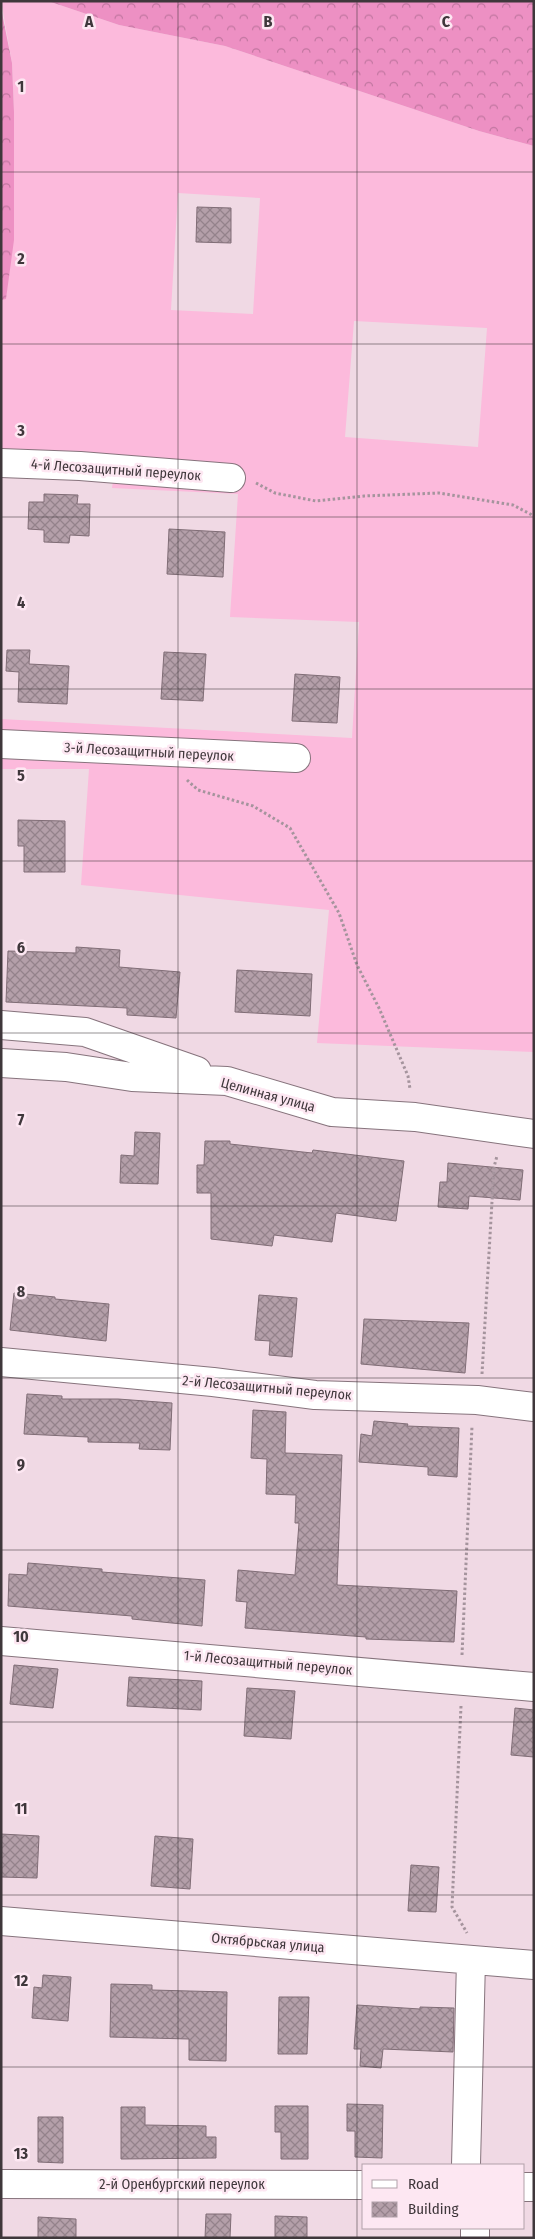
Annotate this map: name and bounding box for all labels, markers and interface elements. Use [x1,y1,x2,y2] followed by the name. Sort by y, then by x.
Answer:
[84,12,94,31] text: A
[264,12,273,31] text: B
[442,12,451,31] text: C
[18,77,24,96] text: 1
[16,249,25,268] text: 2
[16,421,25,440] text: 3
[30,456,202,484] street label: 4-й Лесозащитный переулок
[17,593,25,612] text: 4
[64,739,235,765] street label: 3-й Лесозащитный переулок
[17,766,25,785] text: 5
[17,938,25,957] text: 6
[219,1074,317,1116] street label: Целинная улица
[18,1110,25,1129] text: 7
[17,1282,26,1301] text: 8
[182,1372,353,1404] street label: 2-й Лесозащитный переулок
[17,1455,25,1474] text: 9
[13,1627,29,1646] text: 10
[183,1647,353,1679] street label: 1-й Лесозащитный переулок
[14,1799,28,1818] text: 11
[211,1930,325,1956] street label: Октябрьская улица
[14,1971,29,1990] text: 12
[14,2144,29,2163] text: 13
[362,2164,525,2229] legend
[408,2175,439,2193] text: Road
[99,2176,265,2193] street label: 2-й Оренбургский переулок
[408,2200,459,2218] text: Building

